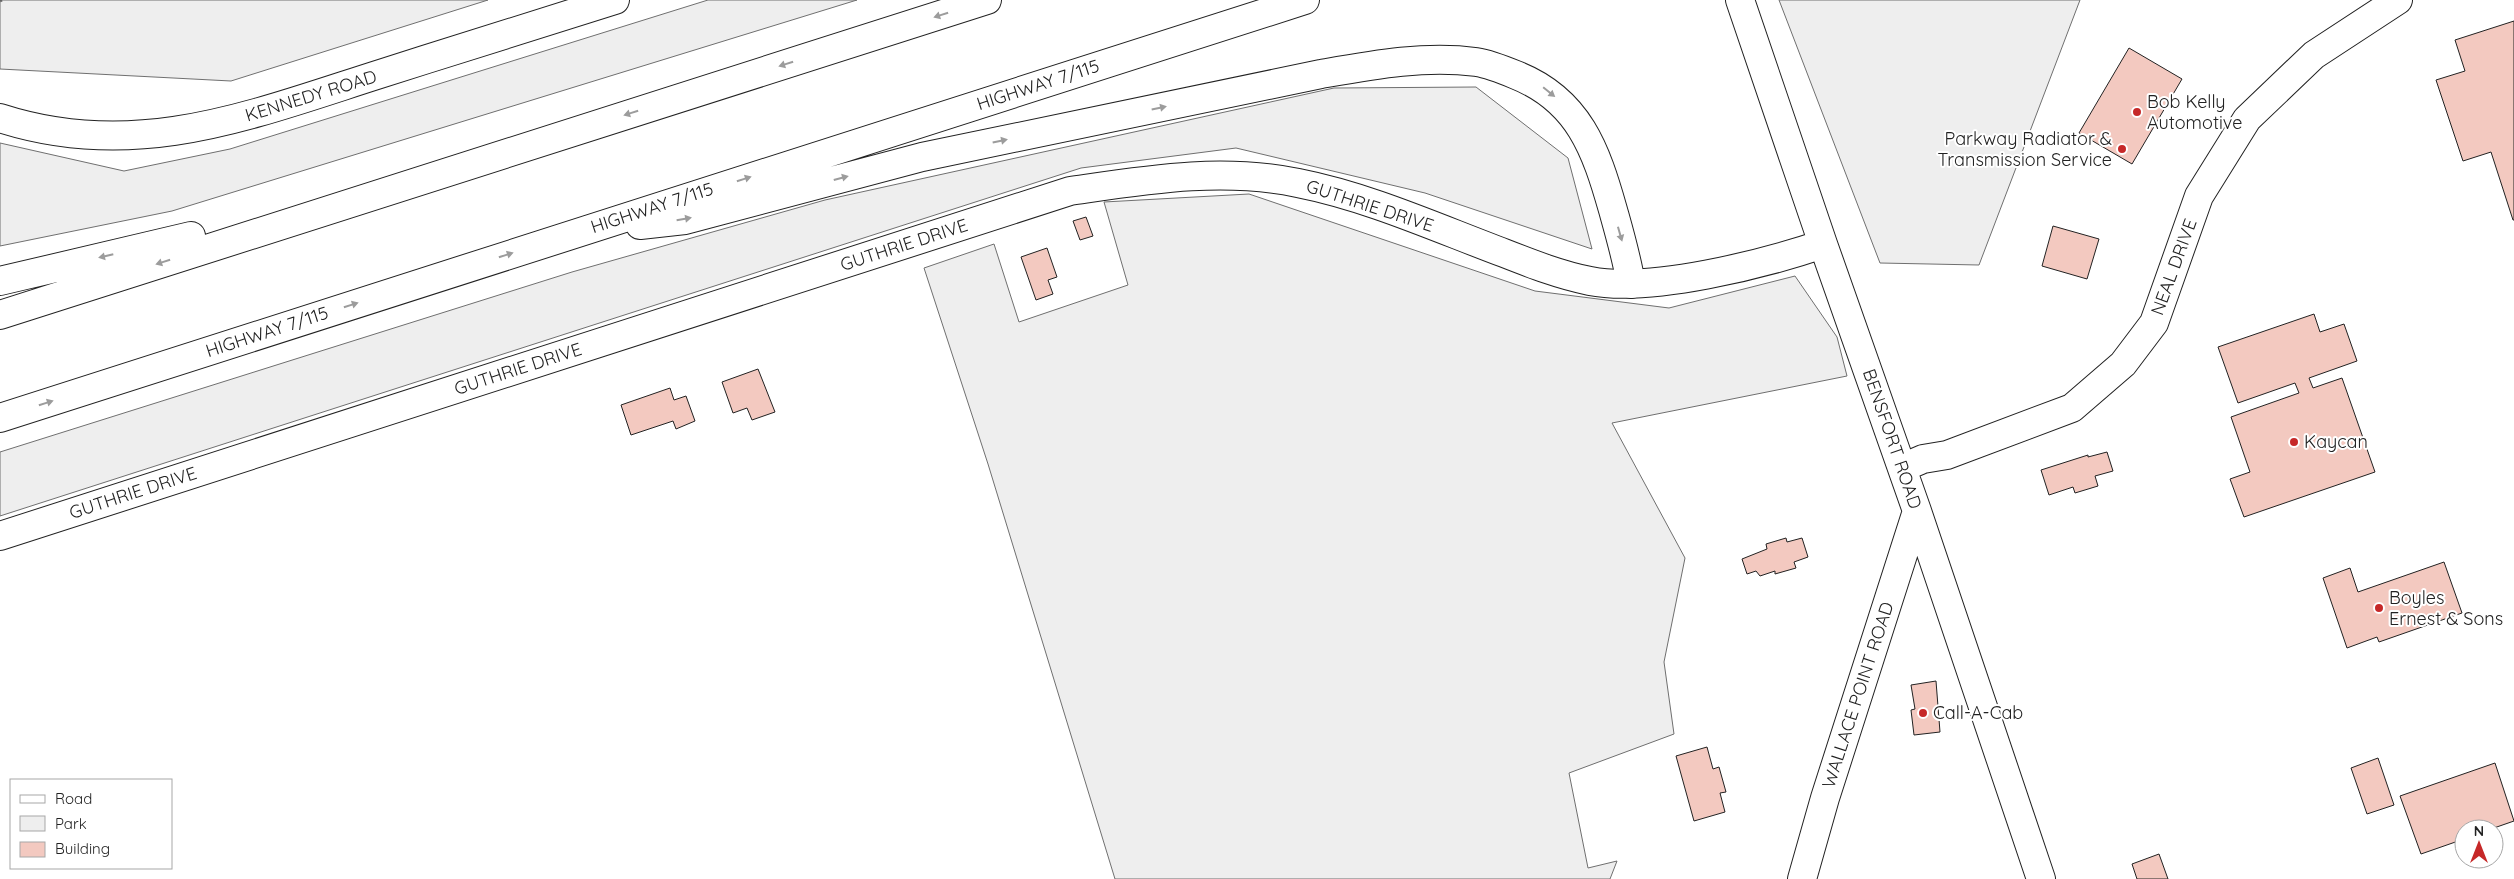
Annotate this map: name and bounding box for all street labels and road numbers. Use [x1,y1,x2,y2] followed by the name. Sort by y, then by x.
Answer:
[974,54,1102,115] street label: HIGHWAY 7/115
[242,65,380,126] street label: KENNEDY ROAD
[1304,174,1437,237] street label: GUTHRIE DRIVE
[588,177,716,238] street label: HIGHWAY 7/115
[837,213,970,276] street label: GUTHRIE DRIVE
[2145,215,2202,318] street label: NEAL DRIVE
[203,301,331,362] street label: HIGHWAY 7/115
[451,337,584,400] street label: GUTHRIE DRIVE
[1858,366,1927,512] street label: BENSFORT ROAD
[66,461,199,524] street label: GUTHRIE DRIVE
[1817,599,1899,791] street label: WALLACE POINT ROAD

